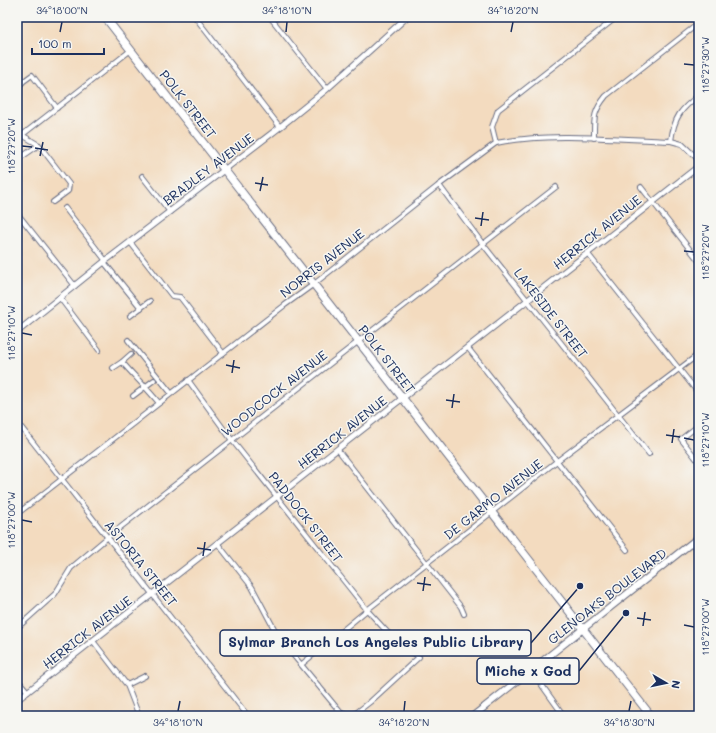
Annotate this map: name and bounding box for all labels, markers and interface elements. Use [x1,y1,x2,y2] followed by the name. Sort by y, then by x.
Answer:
[36,3,88,17] text: 34°18'00"N
[262,3,312,17] text: 34°18'10"N
[488,3,538,17] text: 34°18'20"N
[32,30,104,56] scale bar
[38,35,72,51] text: 100 m
[698,37,712,93] text: 118°27'30"W
[156,66,220,141] street label: POLK STREET
[4,118,18,174] text: 118°27'20"W
[159,129,257,208] street label: BRADLEY AVENUE
[549,191,644,273] street label: HERRICK AVENUE
[276,224,367,301] street label: NORRIS AVENUE
[698,224,712,280] text: 118°27'20"W
[511,264,592,361] street label: LAKESIDE STREET
[4,305,18,361] text: 118°27'10"W
[355,321,419,396] street label: POLK STREET
[217,346,330,439] street label: WOODCOCK AVENUE
[294,391,390,472] street label: HERRICK AVENUE
[698,412,712,468] text: 118°27'10"W
[440,455,546,543] street label: DE GARMO AVENUE
[266,468,347,565] street label: PADDOCK STREET
[4,491,18,548] text: 118°27'00"W
[101,516,181,609] street label: ASTORIA STREET
[544,544,670,647] street label: GLENOAKS BOULEVARD
[39,591,135,672] street label: HERRICK AVENUE
[698,598,712,655] text: 118°27'00"W
[220,630,531,656] callout: Sylmar Branch Los Angeles Public Library
[228,632,524,651] text: Sylmar Branch Los Angeles Public Library
[477,658,579,684] callout: Miche x God
[485,661,571,680] text: Miche x God
[646,663,686,703] north arrow
[668,679,684,690] text: N
[153,715,203,729] text: 34°18'10"N
[379,715,429,729] text: 34°18'20"N
[603,715,655,729] text: 34°18'30"N

